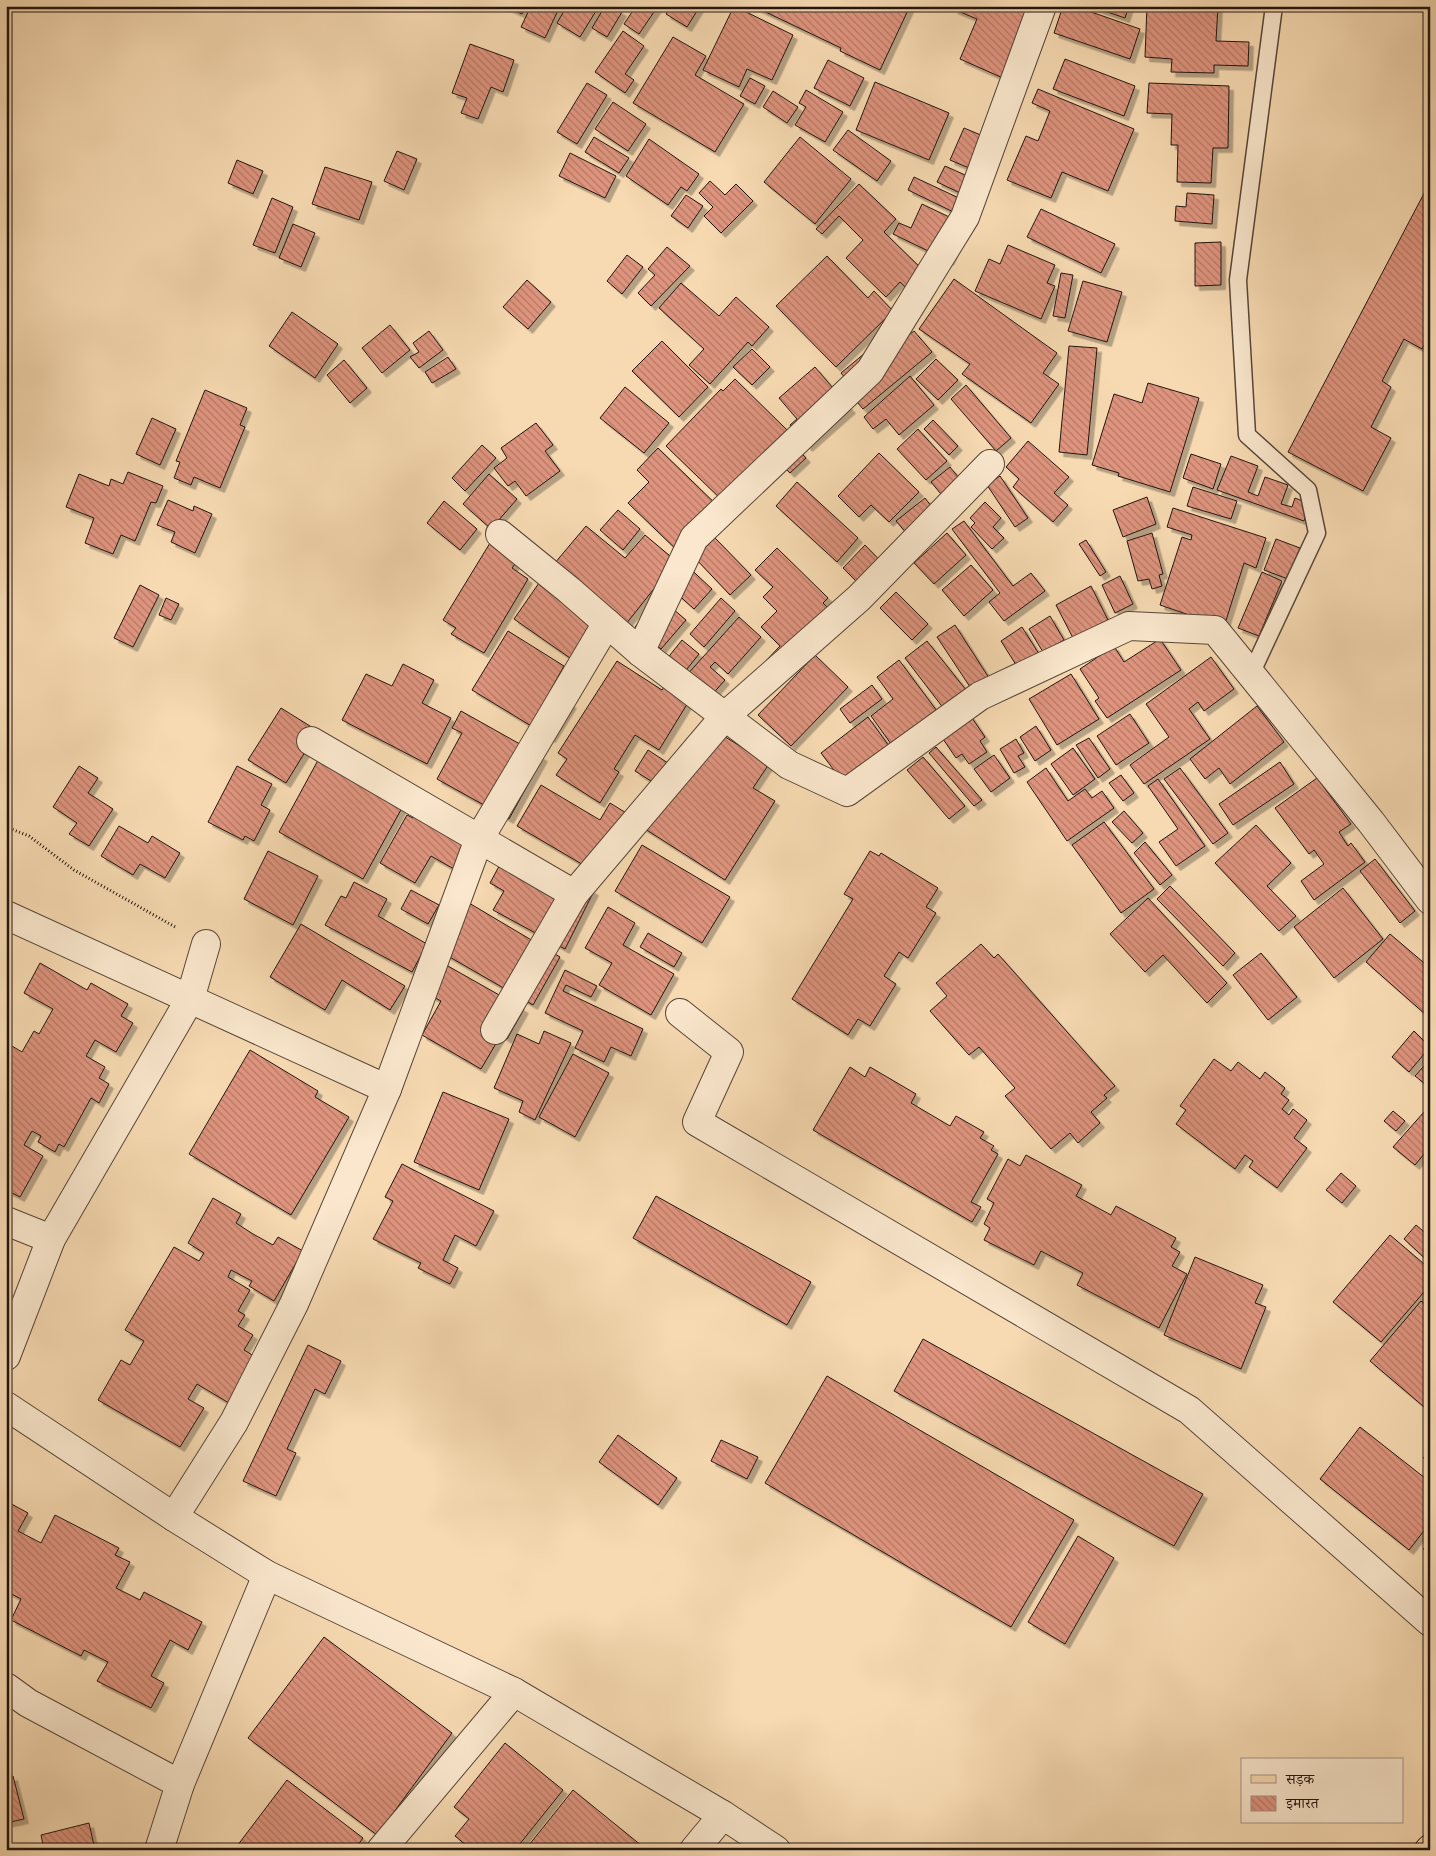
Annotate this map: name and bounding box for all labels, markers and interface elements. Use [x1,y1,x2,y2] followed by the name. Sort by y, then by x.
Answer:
[1241,1758,1404,1824] legend
[1285,1770,1315,1791] text: सड़क
[1285,1794,1320,1815] text: इमारत

